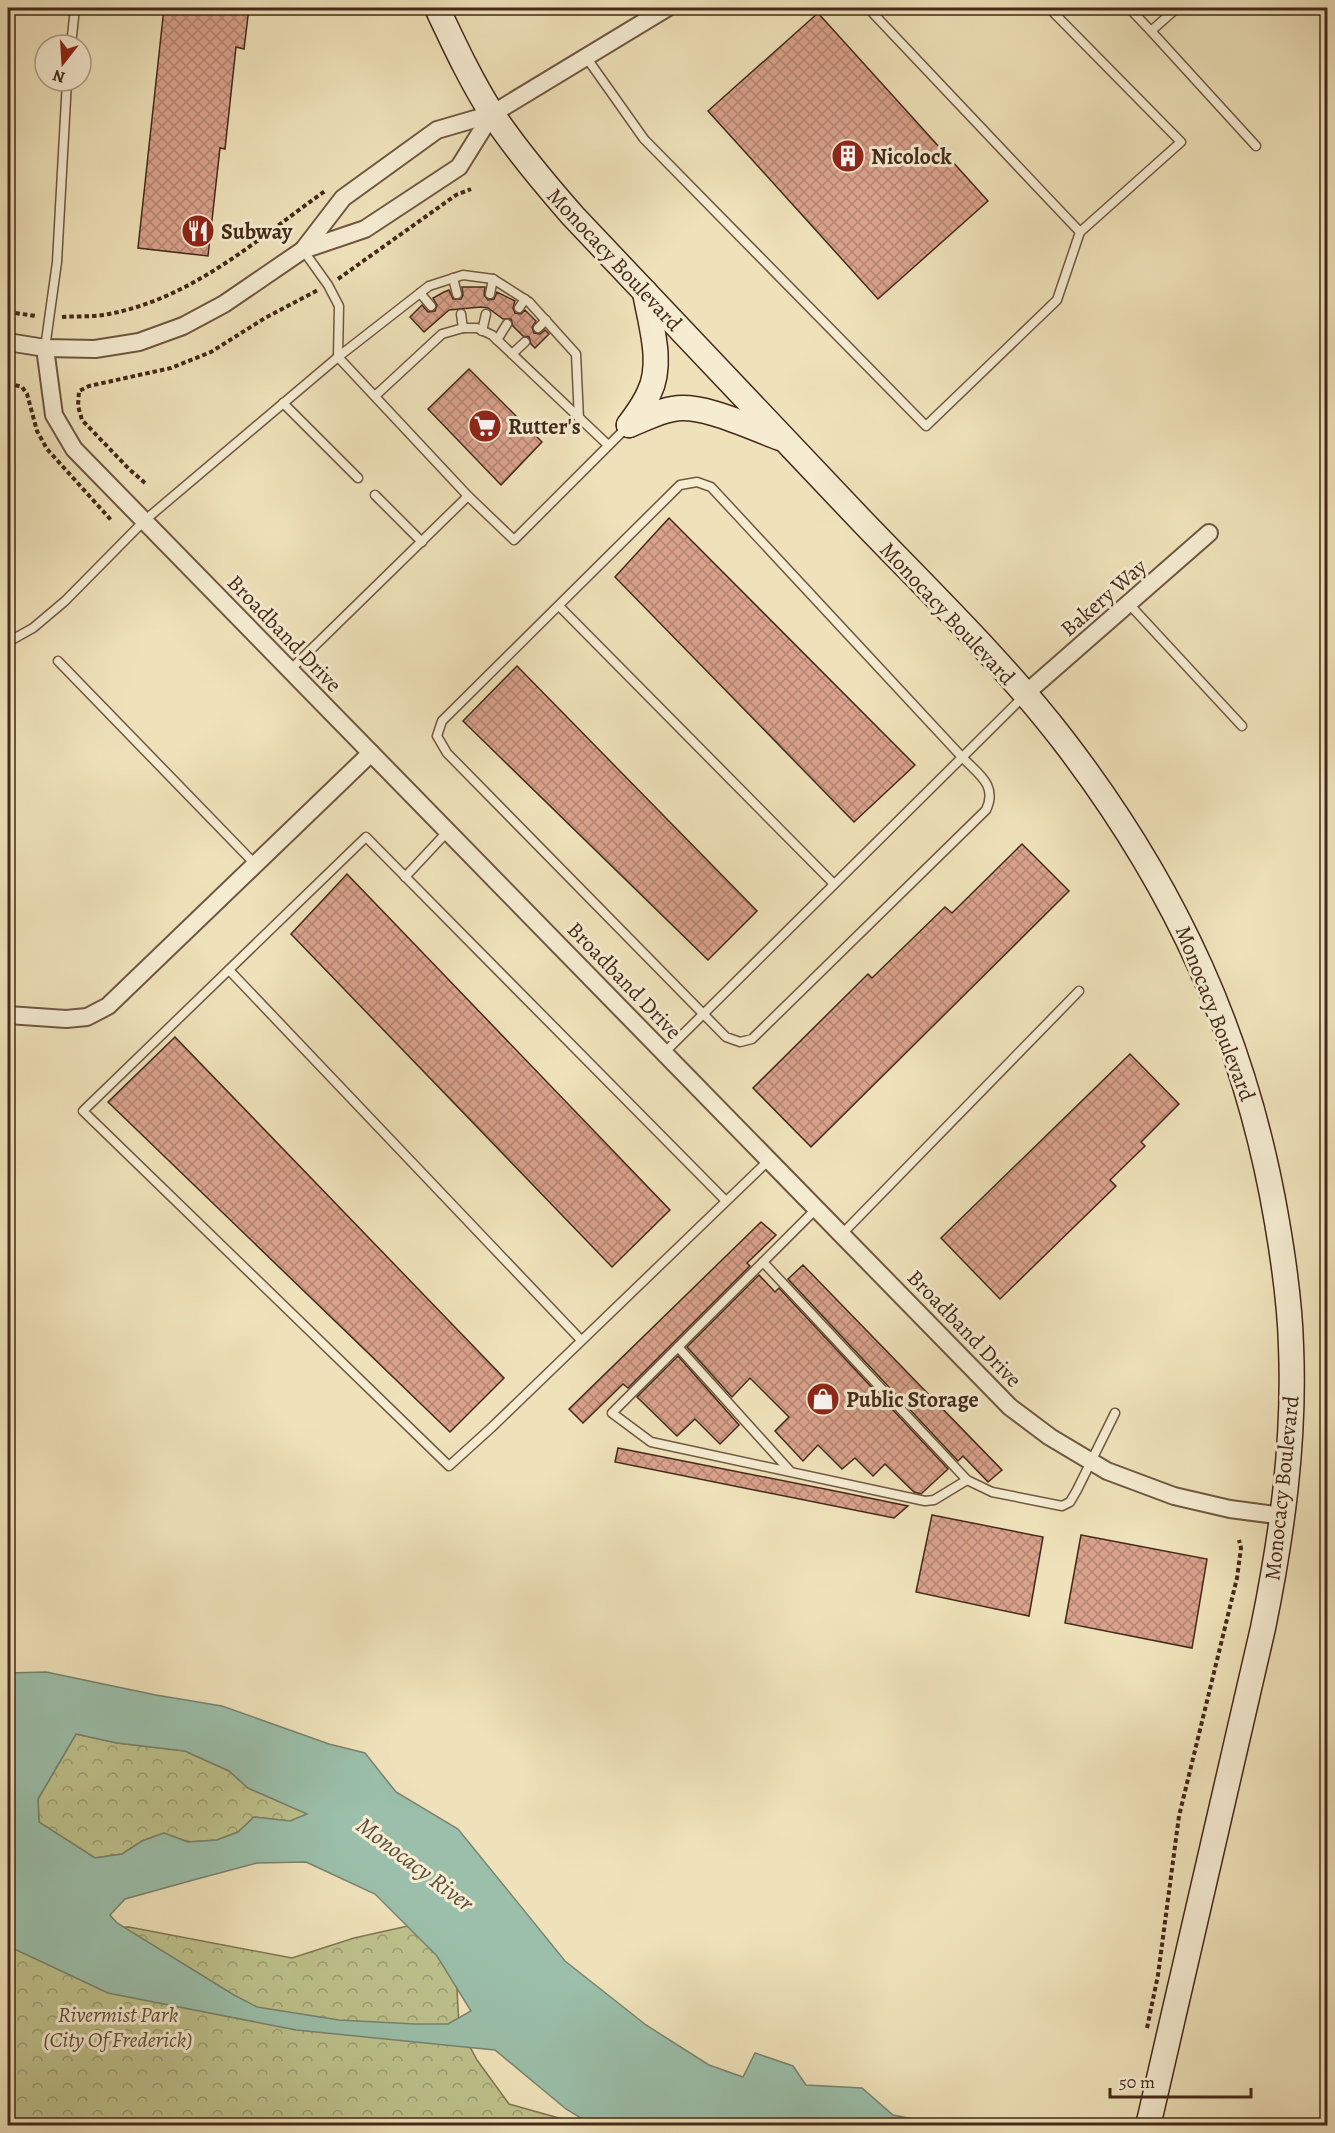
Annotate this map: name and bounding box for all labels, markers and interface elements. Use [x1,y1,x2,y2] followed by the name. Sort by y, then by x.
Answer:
[33,33,93,93] north arrow
[50,64,68,89] text: N
[830,138,866,174] building icon: Nicolock
[871,142,952,172] place label: Nicolock
[540,182,689,338] street label: Monocacy Boulevard
[180,213,216,249] restaurant icon: Subway
[221,217,293,247] place label: Subway
[467,408,503,444] supermarket icon: Rutter's
[508,412,581,442] place label: Rutter's
[873,536,1022,692] street label: Monocacy Boulevard
[1054,552,1153,644] street label: Bakery Way
[220,568,348,699] street label: Broadband Drive
[560,915,688,1046] street label: Broadband Drive
[1168,921,1262,1106] street label: Monocacy Boulevard
[900,1263,1028,1394] street label: Broadband Drive
[805,1381,841,1417] shop icon: Public Storage
[846,1385,979,1415] place label: Public Storage
[1257,1394,1307,1582] street label: Monocacy Boulevard
[350,1809,481,1919] water label: Monocacy River
[43,2000,193,2055] park label: Rivermist Park (City Of Frederick)
[1110,2061,1251,2099] scale bar
[1119,2070,1155,2094] text: 50 m

